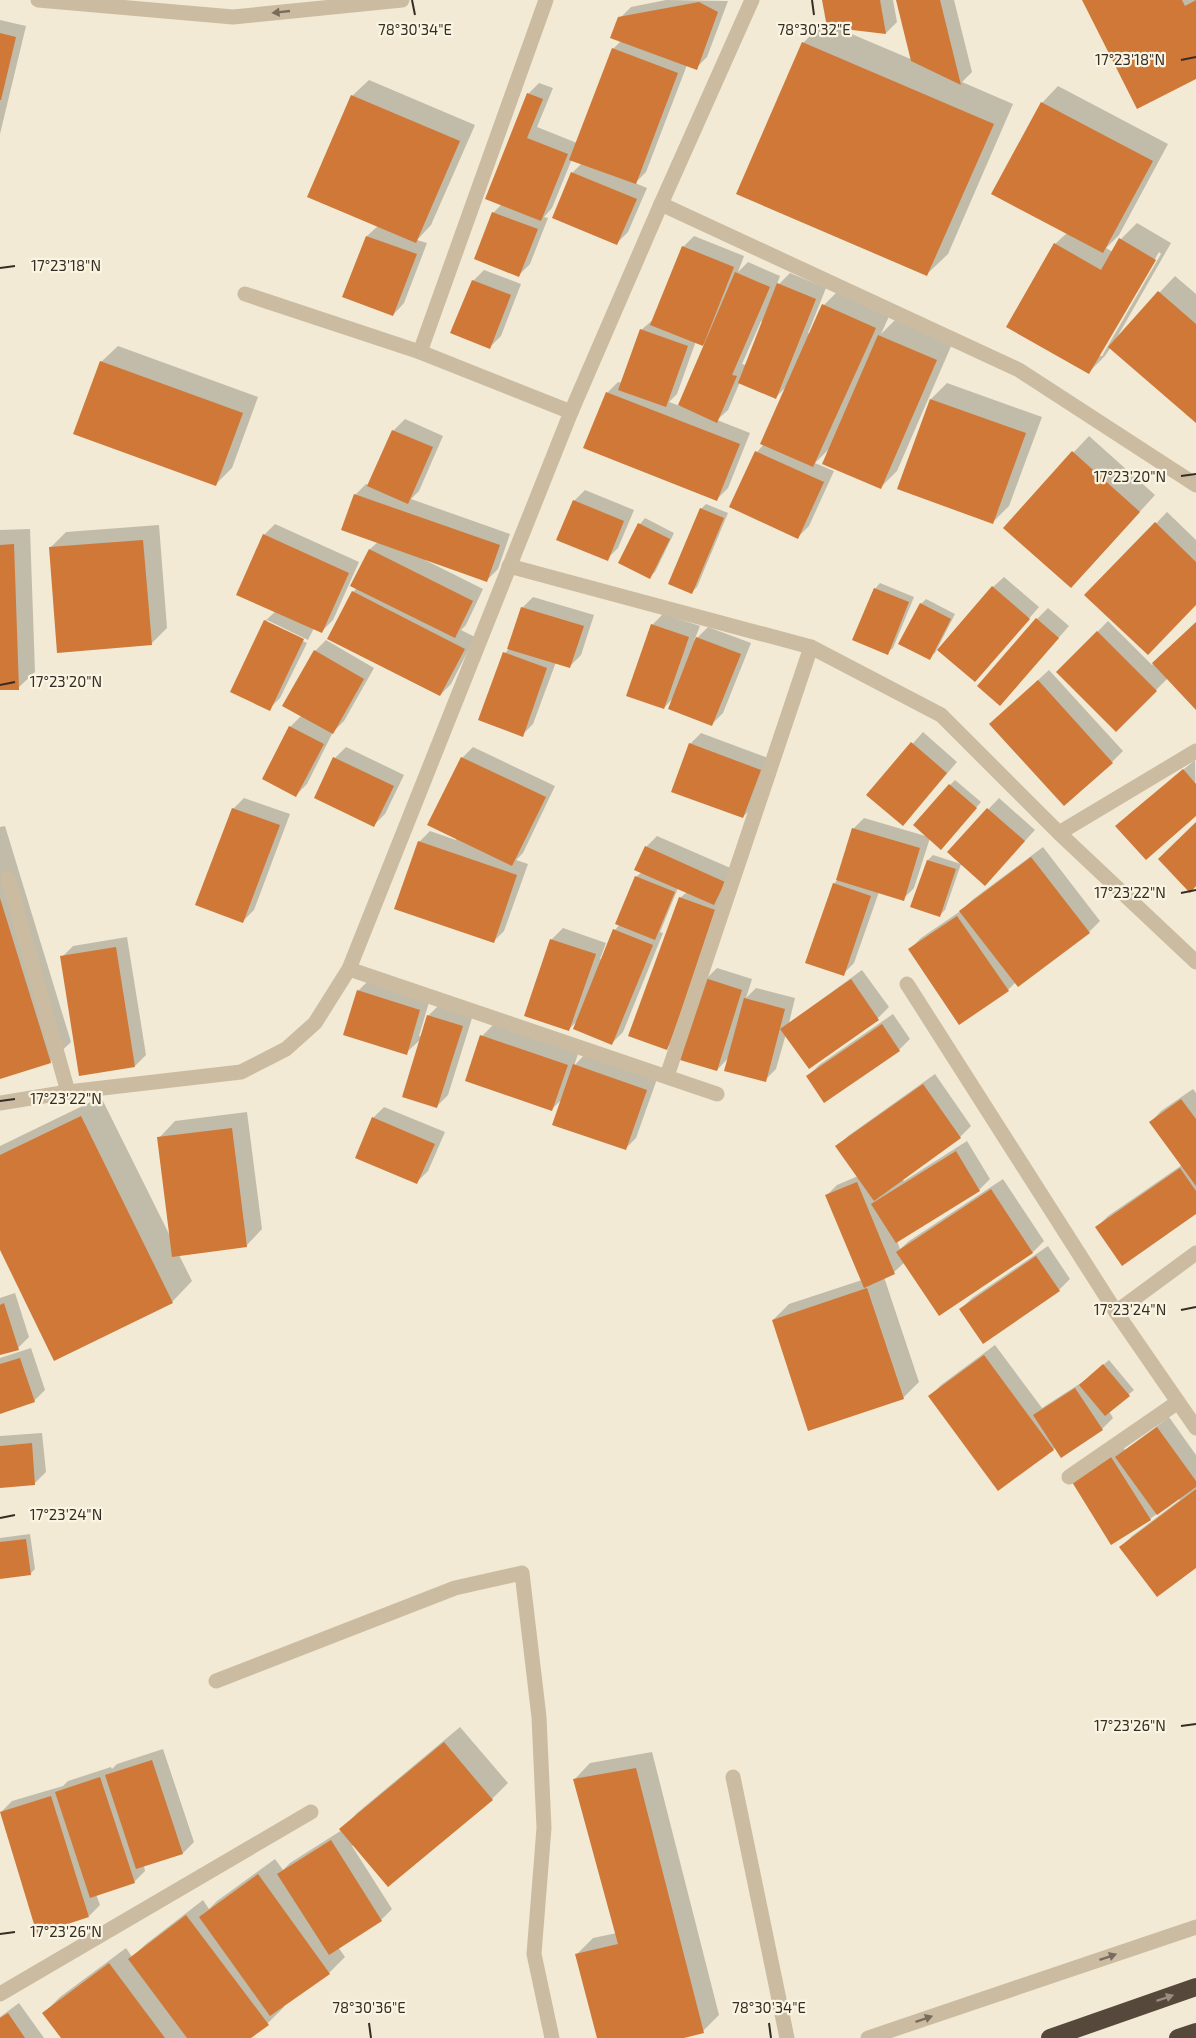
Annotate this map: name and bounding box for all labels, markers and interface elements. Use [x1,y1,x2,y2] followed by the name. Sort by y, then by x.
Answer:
[271,7,290,17] one-way arrow
[378,20,452,38] text: 78°30'34"E
[777,20,851,38] text: 78°30'32"E
[1095,50,1165,68] text: 17°23'18"N
[31,256,101,274] text: 17°23'18"N
[1094,467,1166,485] text: 17°23'20"N
[30,672,102,690] text: 17°23'20"N
[1094,883,1166,901] text: 17°23'22"N
[30,1089,102,1107] text: 17°23'22"N
[1094,1300,1166,1318] text: 17°23'24"N
[30,1505,102,1523] text: 17°23'24"N
[1094,1716,1166,1734] text: 17°23'26"N
[30,1922,102,1940] text: 17°23'26"N
[1099,1952,1117,1961] one-way arrow
[1156,1993,1174,2003] one-way arrow
[332,1998,406,2016] text: 78°30'36"E
[732,1998,806,2016] text: 78°30'34"E
[915,2014,933,2024] one-way arrow

